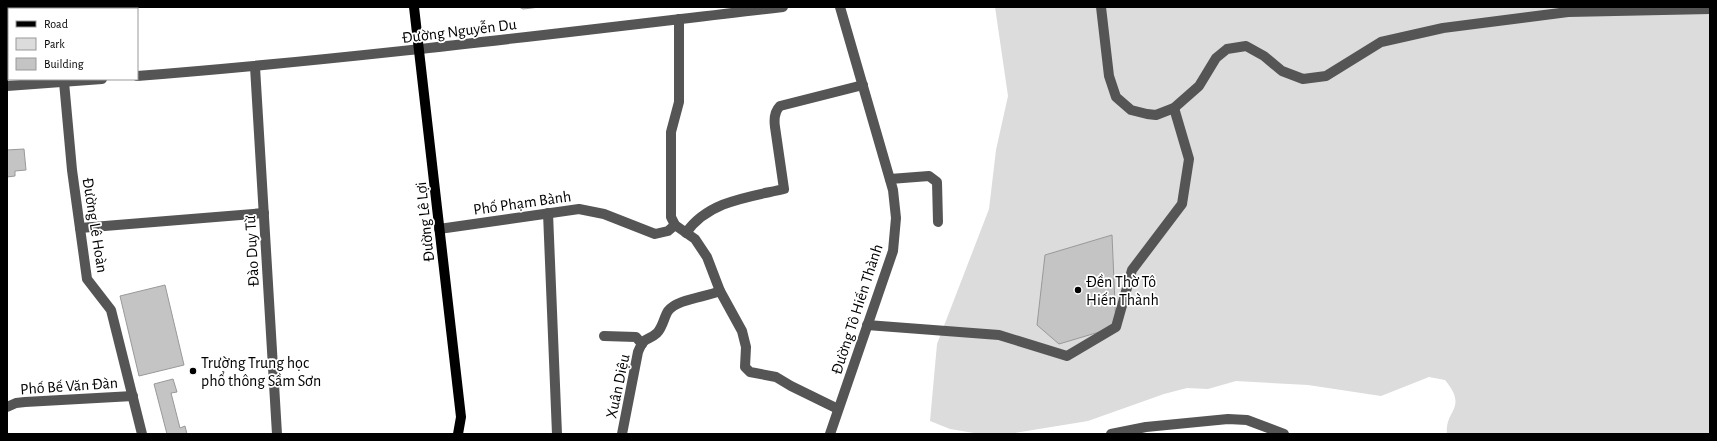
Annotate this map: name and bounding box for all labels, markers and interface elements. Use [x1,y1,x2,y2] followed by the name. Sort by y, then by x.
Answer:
[8,8,138,80] legend
[401,14,518,47] street label: Đường Nguyễn Du
[44,18,68,30] text: Road
[44,38,65,50] text: Park
[44,58,84,70] text: Building
[80,176,110,274] street label: Đường Lê Hoàn
[413,181,437,263] street label: Đường Lê Lợi
[472,188,572,218] street label: Phố Phạm Bành
[242,214,263,287] street label: Đào Duy Từ
[828,242,886,376] street label: Đường Tô Hiến Thành
[1086,274,1159,308] place label: Đền Thờ Tô Hiến Thành
[1073,285,1083,295] marker: Đền Thờ Tô Hiến Thành
[603,353,633,420] street label: Xuân Diệu
[201,355,321,389] place label: Trường Trung học phổ thông Sầm Sơn
[188,366,198,376] marker: Trường Trung học phổ thông Sầm Sơn
[20,375,119,397] street label: Phố Bế Văn Đàn

